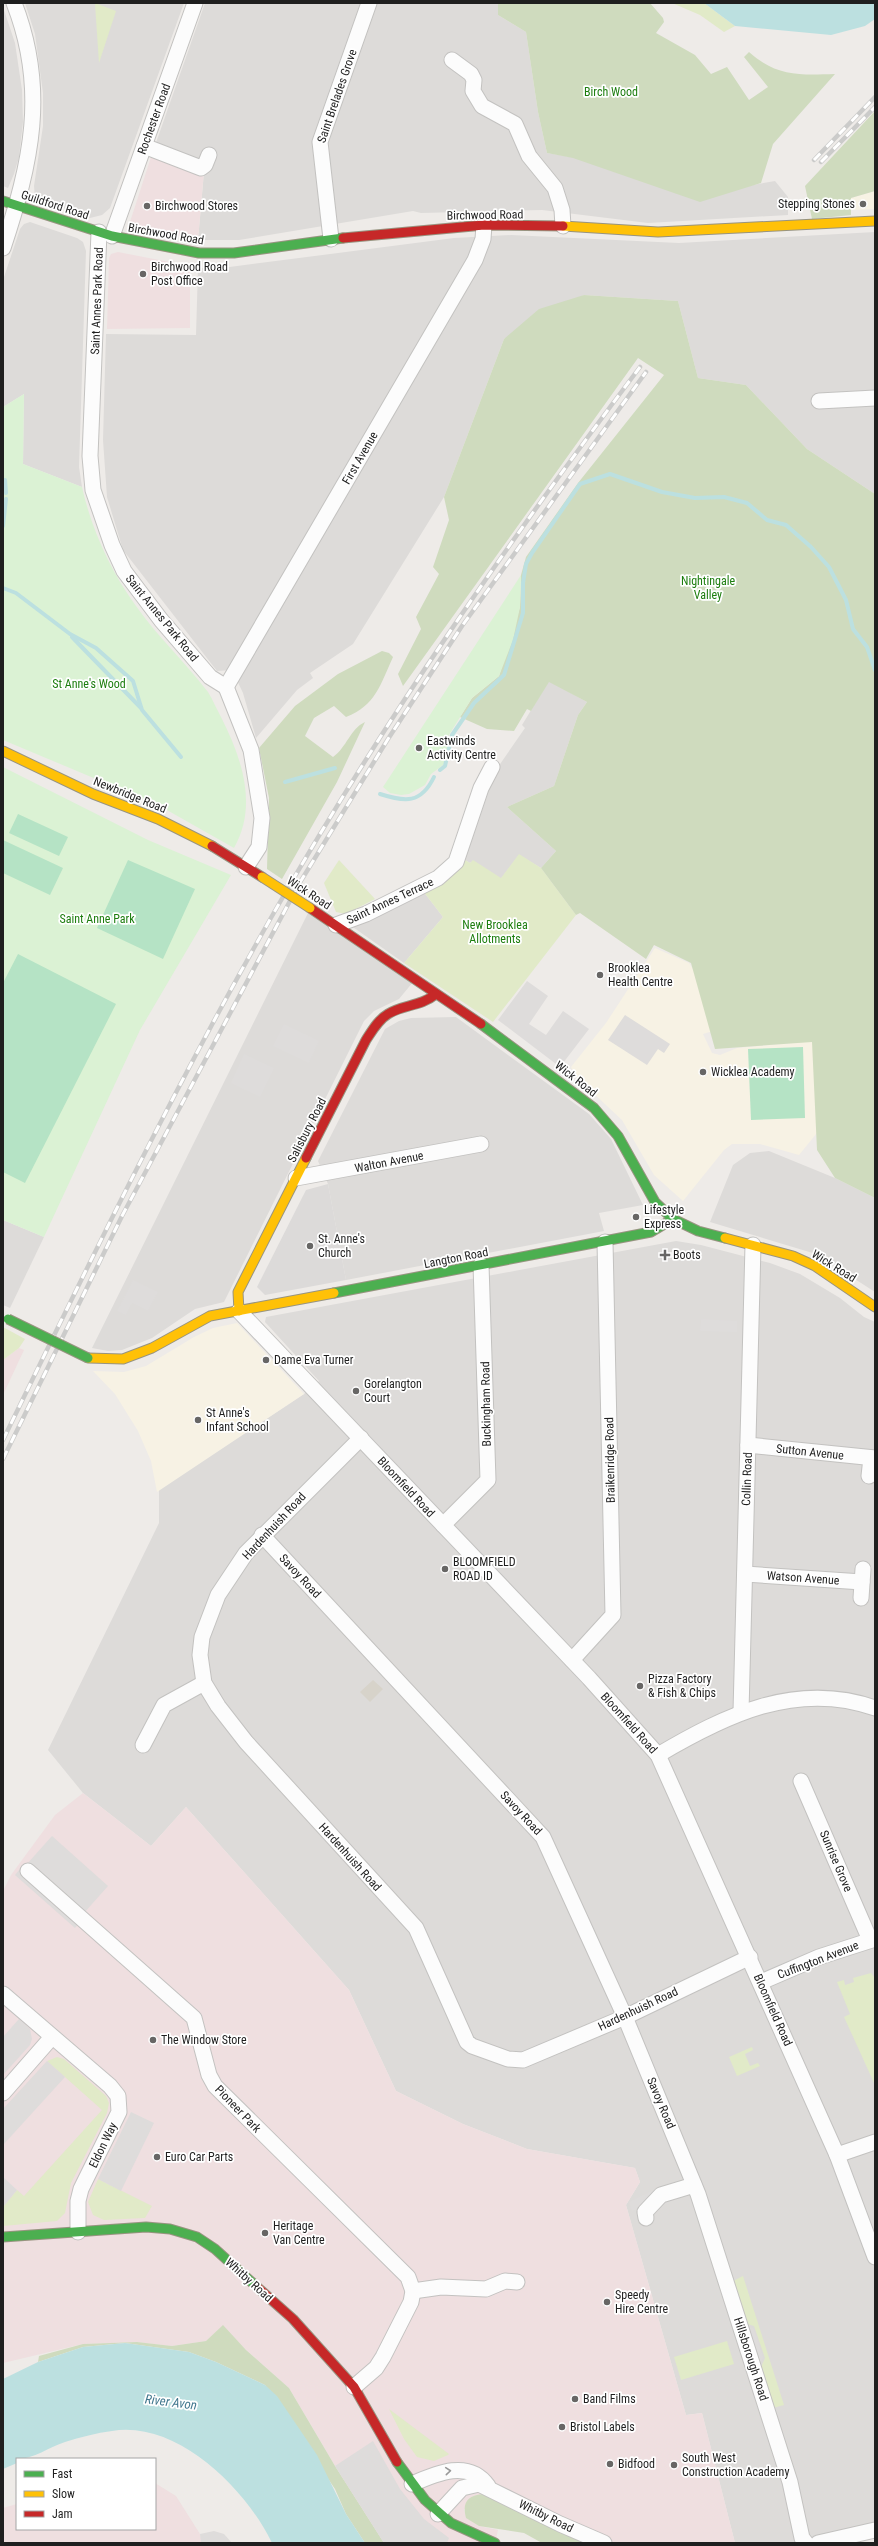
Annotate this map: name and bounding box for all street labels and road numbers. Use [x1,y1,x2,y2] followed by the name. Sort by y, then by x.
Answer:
[314,47,360,145] street label: Saint Brelades Grove
[135,82,173,156] street label: Rochester Road
[19,187,91,223] street label: Guildford Road
[446,207,524,223] street label: Birchwood Road
[127,220,205,248] street label: Birchwood Road
[88,247,106,355] street label: Saint Annes Park Road
[339,429,381,487] street label: First Avenue
[123,572,201,664] street label: Saint Annes Park Road
[91,774,169,816] street label: Newbridge Road
[284,874,334,912] street label: Wick Road
[344,875,436,927] street label: Saint Annes Terrace
[552,1058,600,1100] street label: Wick Road
[285,1095,329,1164] street label: Salisbury Road
[353,1148,425,1176] street label: Walton Avenue
[423,1245,489,1271] street label: Langton Road
[809,1247,859,1285] street label: Wick Road
[478,1361,494,1447] street label: Buckingham Road
[602,1417,618,1503] street label: Braikenridge Road
[775,1441,845,1463] street label: Sutton Avenue
[739,1452,755,1506] street label: Collin Road
[374,1454,438,1520] street label: Bloomfield Road
[239,1490,309,1562] street label: Hardenhuish Road
[276,1551,324,1601] street label: Savoy Road
[766,1568,840,1588] street label: Watson Avenue
[598,1690,660,1756] street label: Bloomfield Road
[497,1788,545,1838] street label: Savoy Road
[316,1820,384,1894] street label: Hardenhuish Road
[817,1828,855,1894] street label: Sunrise Grove
[775,1938,861,1982] street label: Cuffington Avenue
[751,1972,795,2048] street label: Bloomfield Road
[596,1984,680,2034] street label: Hardenhuish Road
[644,2075,678,2131] street label: Savoy Road
[212,2082,264,2136] street label: Pioneer Park
[86,2120,120,2170] street label: Eldon Way
[222,2255,276,2305] street label: Whitby Road
[731,2315,771,2403] street label: Hillsborough Road
[516,2497,576,2535] street label: Whitby Road

